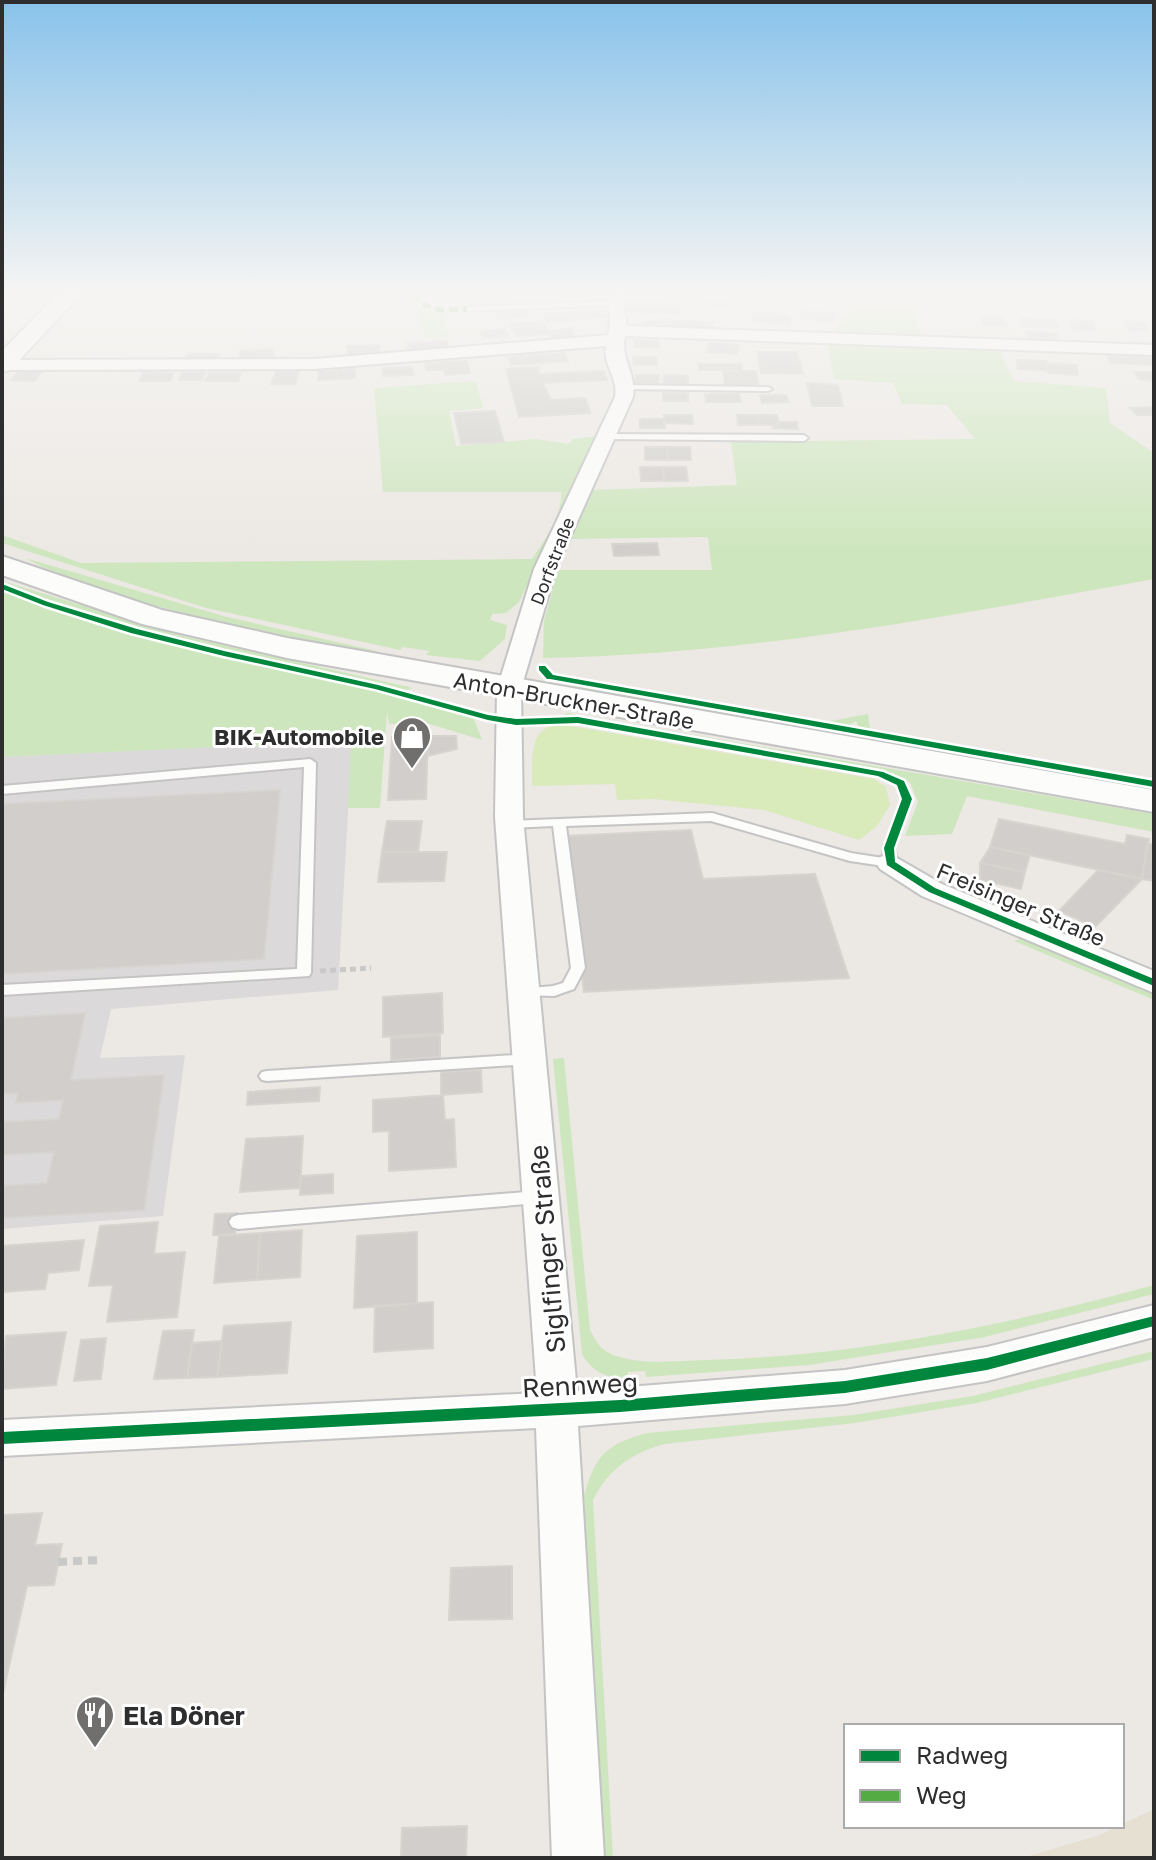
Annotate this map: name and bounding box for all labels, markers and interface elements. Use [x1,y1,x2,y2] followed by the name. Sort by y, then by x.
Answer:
[525,514,579,608] street label: Dorfstraße
[452,666,696,734] street label: Anton-Bruckner-Straße
[391,715,433,770] shop icon: BIK-Automobile
[214,723,384,750] place label: BIK-Automobile
[933,856,1109,952] street label: Freisinger Straße
[522,1144,572,1354] street label: Siglfinger Straße
[521,1366,639,1404] street label: Rennweg
[74,1694,116,1749] restaurant icon: Ela Döner
[123,1700,245,1731] place label: Ela Döner
[844,1724,1124,1828] legend
[916,1740,1008,1769] text: Radweg
[916,1780,967,1809] text: Weg

